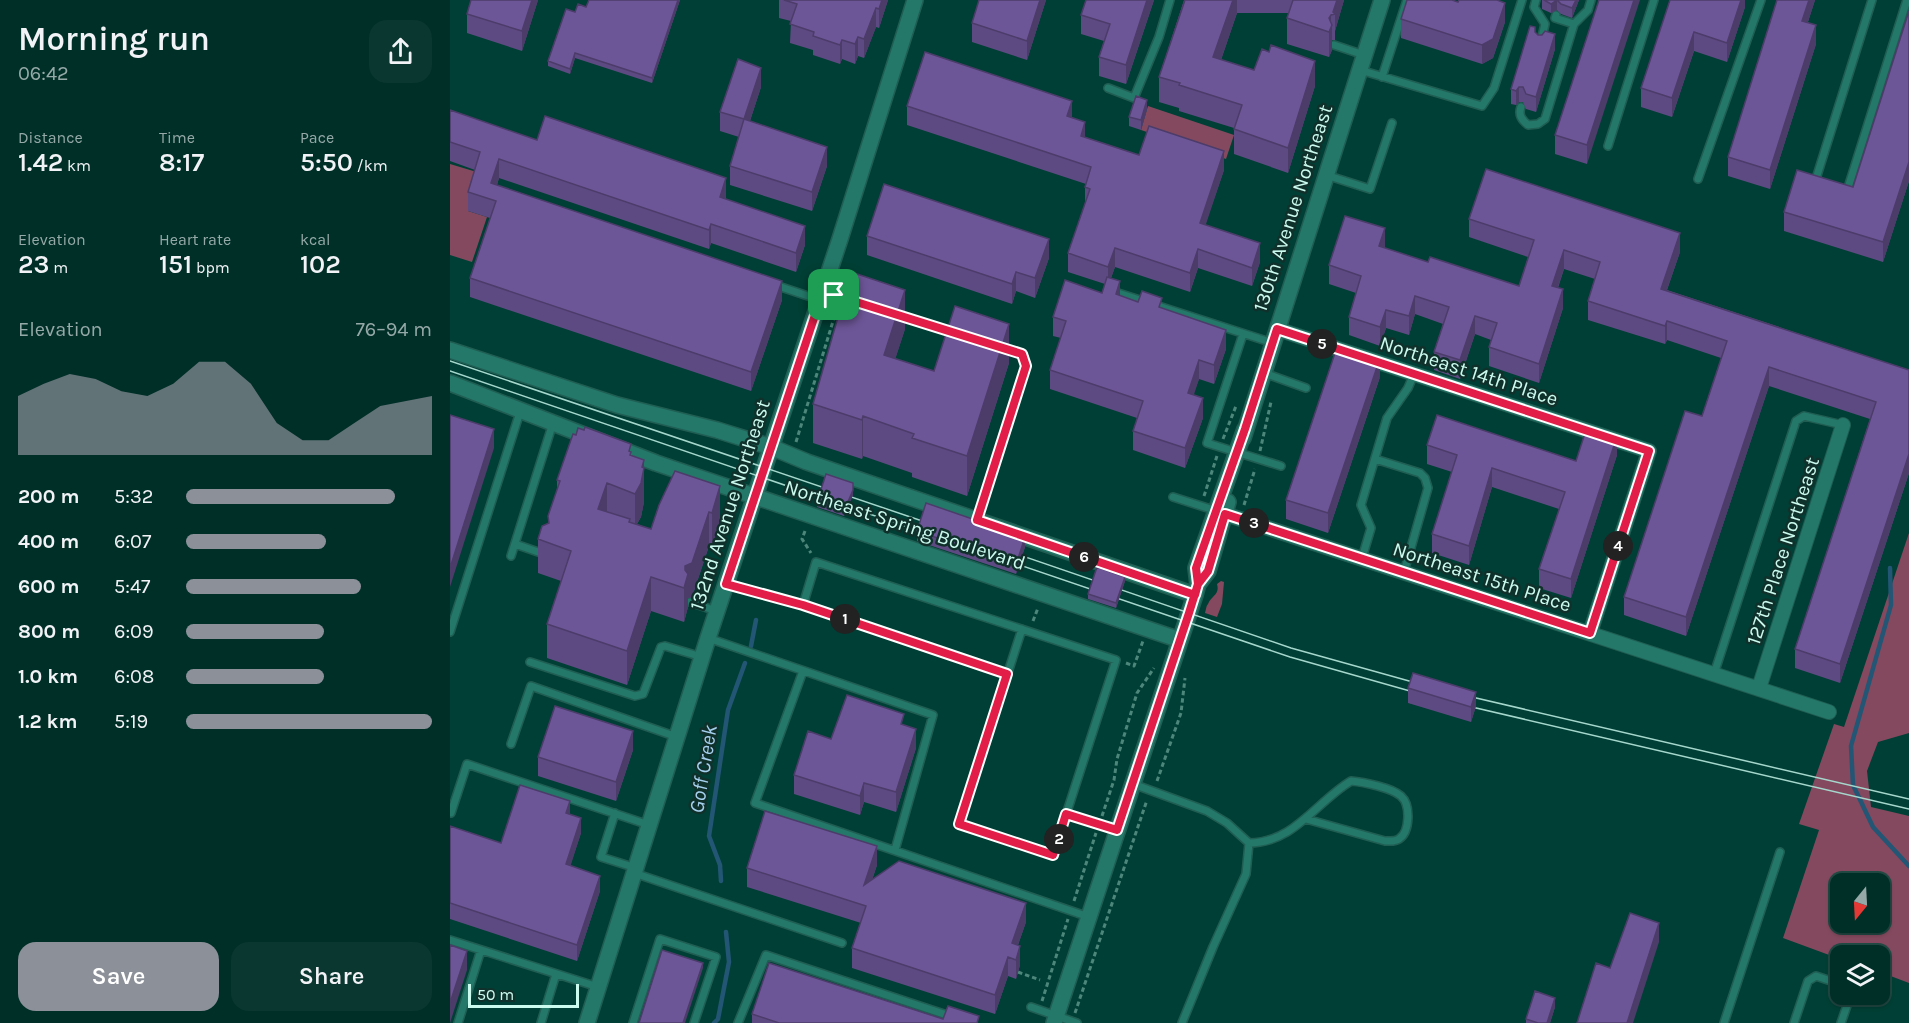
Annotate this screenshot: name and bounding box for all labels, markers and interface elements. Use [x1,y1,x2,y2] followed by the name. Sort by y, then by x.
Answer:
[18,20,210,58] text: Morning run
[369,20,432,83] button: share
[18,62,69,85] text: 06:42
[1249,101,1337,314] street label: 130th Avenue Northeast
[18,128,83,147] text: Distance
[159,128,195,147] text: Time
[300,128,334,147] text: Pace
[18,147,63,178] text: 1.42
[159,147,204,178] text: 8:17
[300,147,353,178] text: 5:50
[63,156,91,175] text: km
[353,156,388,175] text: /km
[18,230,86,249] text: Elevation
[159,230,231,249] text: Heart rate
[300,230,331,249] text: kcal
[18,249,50,280] text: 23
[159,249,192,280] text: 151
[300,249,341,280] text: 102
[50,258,68,277] text: m
[192,258,230,277] text: bpm
[808,269,859,320] pin
[817,278,850,311] icon: arrive
[18,318,103,341] text: Elevation
[355,318,432,341] text: 76–94 m
[1307,329,1337,359] pin: 5
[1377,331,1561,411] street label: Northeast 14th Place
[1317,334,1327,353] text: 5
[685,396,775,613] street label: 132nd Avenue Northeast
[1742,454,1824,648] street label: 127th Place Northeast
[782,475,1028,575] street label: Northeast Spring Boulevard
[18,485,79,508] text: 200 m
[114,485,153,508] text: 5:32
[1239,508,1269,538] pin: 3
[1249,513,1259,532] text: 3
[18,530,79,553] text: 400 m
[114,530,151,553] text: 6:07
[1603,531,1633,561] pin: 4
[1613,536,1623,555] text: 4
[1390,537,1574,617] street label: Northeast 15th Place
[1069,542,1099,572] pin: 6
[1079,547,1089,566] text: 6
[18,575,79,598] text: 600 m
[114,575,150,598] text: 5:47
[830,604,860,634] pin: 1
[842,609,848,628] text: 1
[18,620,80,643] text: 800 m
[114,620,154,643] text: 6:09
[18,665,78,688] text: 1.0 km
[114,665,154,688] text: 6:08
[18,710,77,733] text: 1.2 km
[114,710,148,733] text: 5:19
[684,723,722,815] water label: Goff Creek
[1044,824,1074,854] pin: 2
[1054,829,1064,848] text: 2
[1830,873,1890,933] north arrow
[1830,873,1890,1005] map controls
[18,942,219,1011] button: Save
[231,942,432,1011] button: Share
[1830,945,1890,1005] button: layers
[468,981,579,1008] scale bar
[477,985,514,1004] text: 50 m

